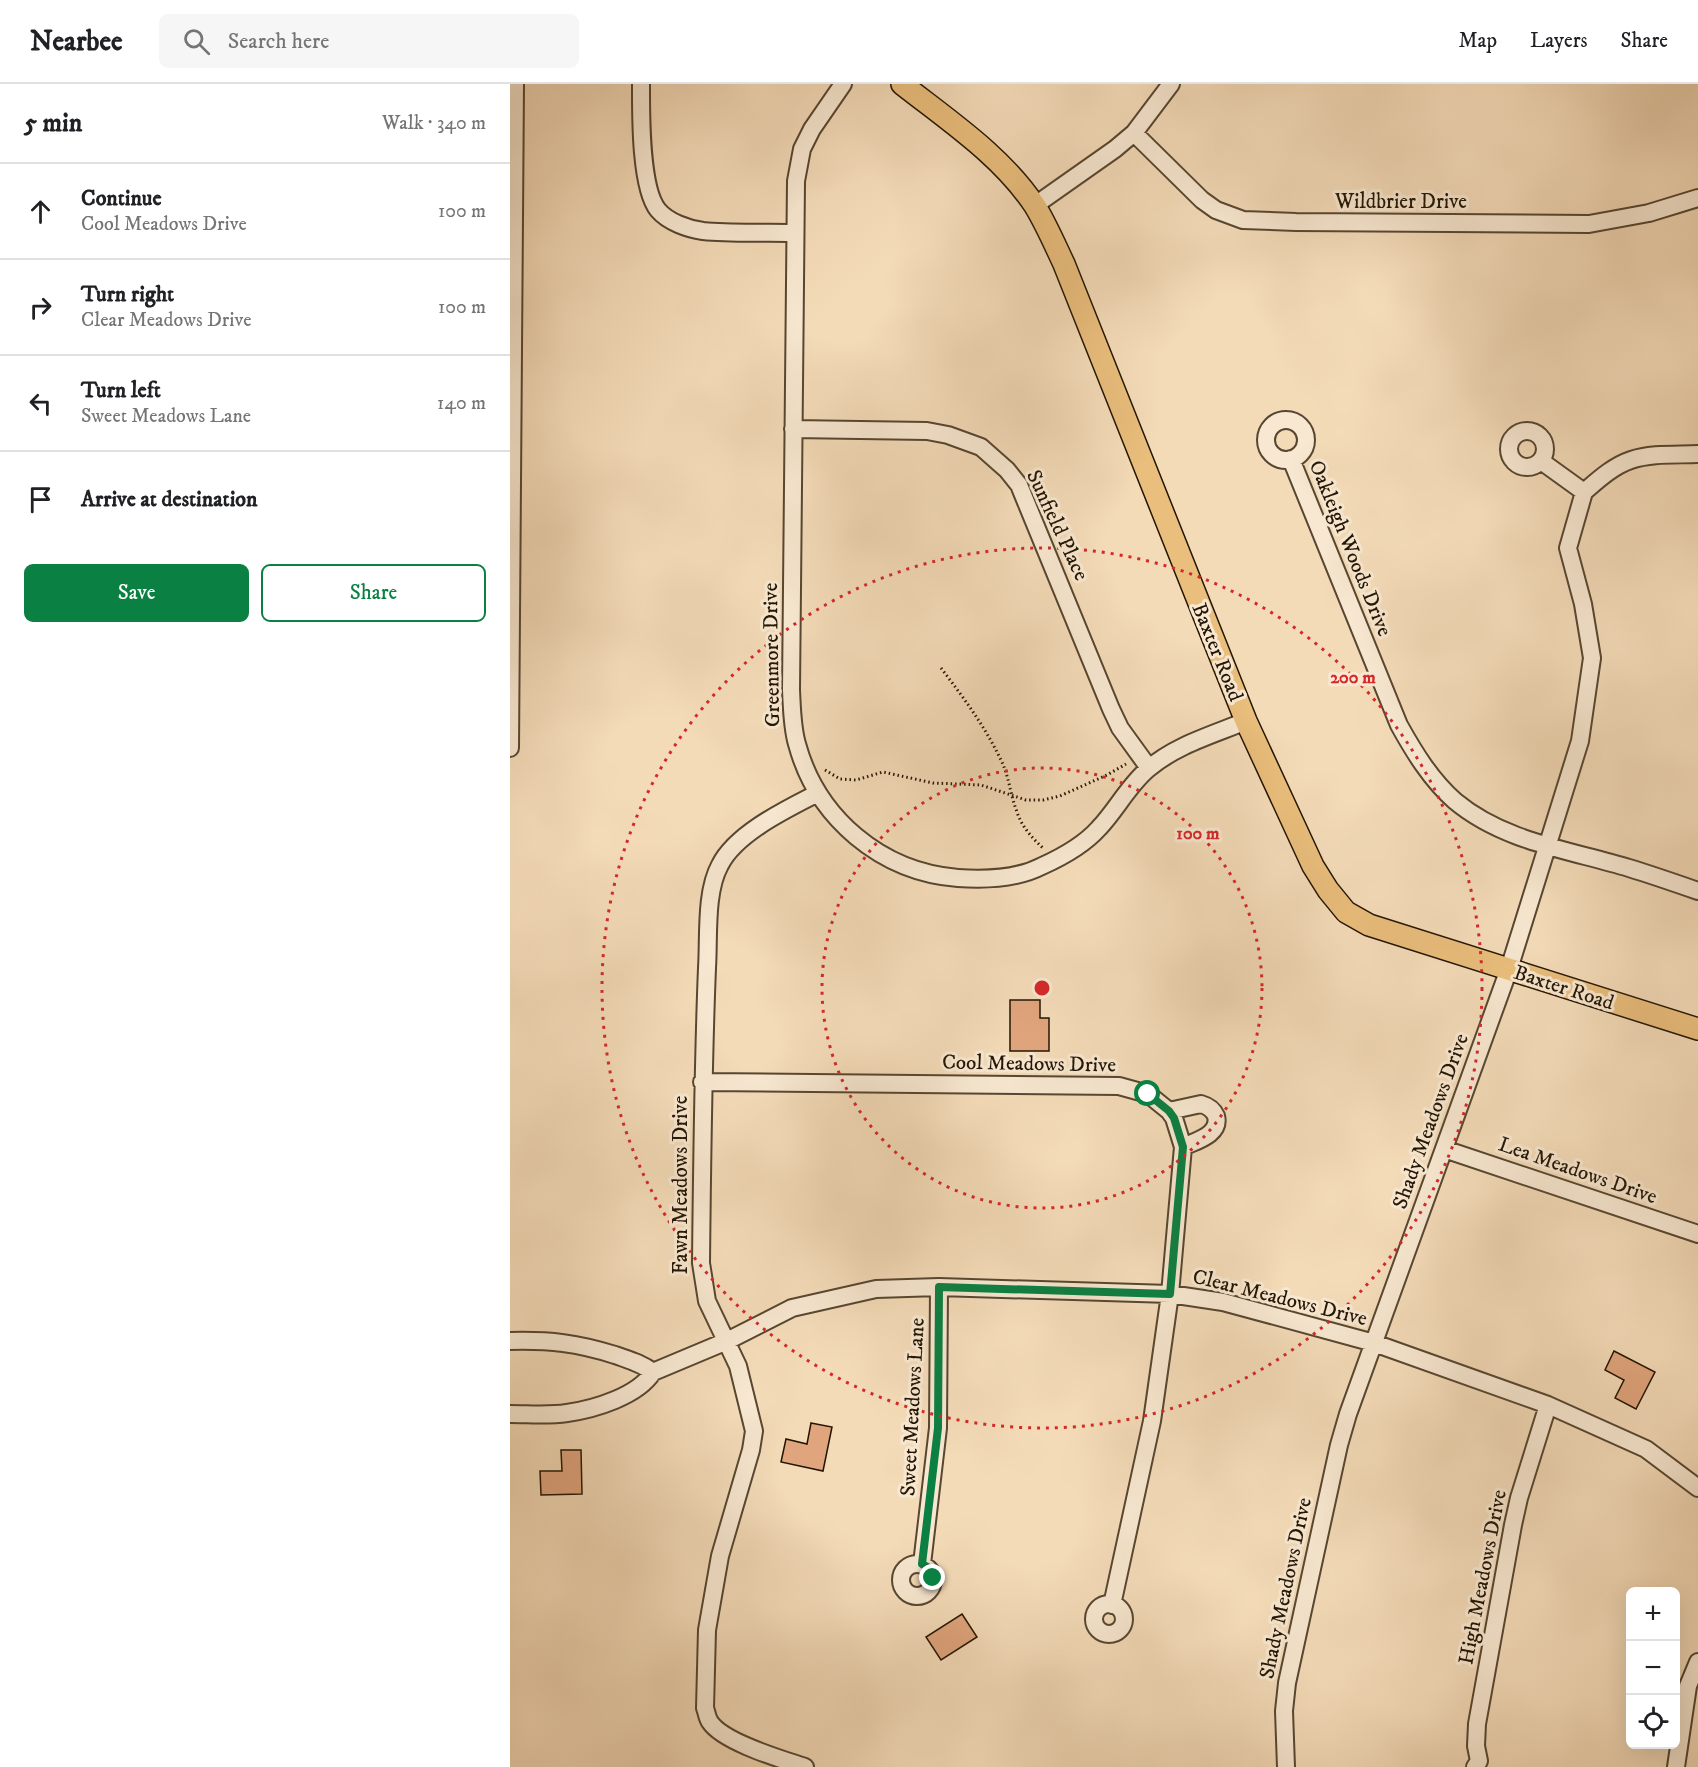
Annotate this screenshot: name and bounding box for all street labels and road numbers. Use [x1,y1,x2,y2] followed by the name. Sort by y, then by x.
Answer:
[1334,189,1467,215] street label: Wildbrier Drive
[1303,457,1397,641] street label: Oakleigh Woods Drive
[1020,466,1094,585] street label: Sunfield Place
[758,582,786,727] street label: Greenmore Drive
[1186,599,1249,706] street label: Baxter Road
[1510,960,1618,1017] street label: Baxter Road
[1387,1030,1475,1213] street label: Shady Meadows Drive
[942,1049,1116,1079] street label: Cool Meadows Drive
[668,1095,694,1274] street label: Fawn Meadows Drive
[1495,1132,1661,1210] street label: Lea Meadows Drive
[1190,1264,1370,1332] street label: Clear Meadows Drive
[895,1317,931,1497] street label: Sweet Meadows Lane
[1453,1487,1513,1667] street label: High Meadows Drive
[1254,1495,1318,1681] street label: Shady Meadows Drive

